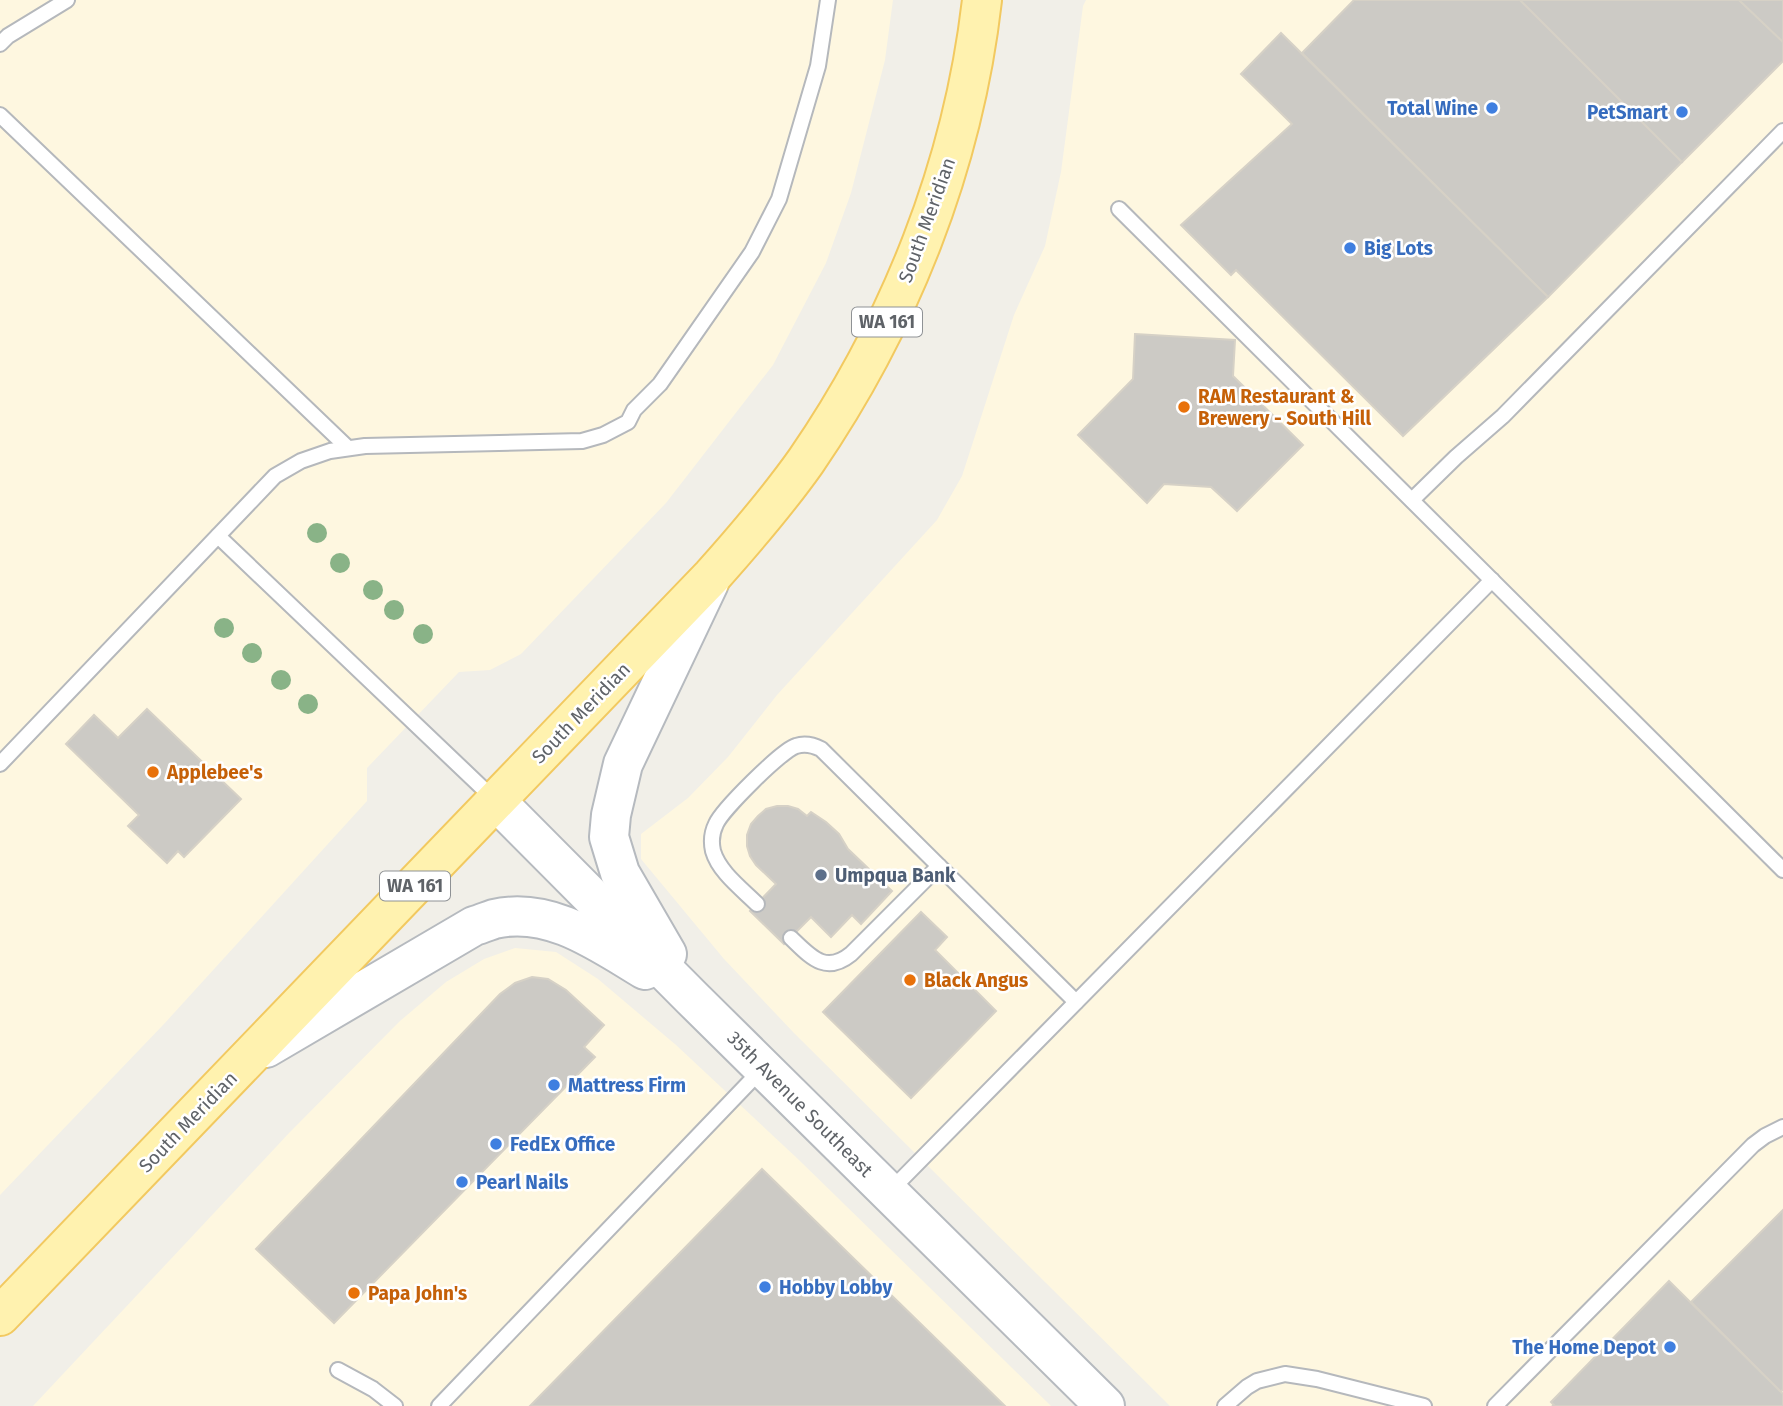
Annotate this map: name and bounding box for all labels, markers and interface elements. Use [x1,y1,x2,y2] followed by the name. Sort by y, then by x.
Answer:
[1387,97,1478,120] place label: Total Wine
[1484,100,1500,116] marker: Total Wine
[1587,101,1669,124] place label: PetSmart
[1674,104,1690,120] marker: PetSmart
[894,154,960,286] street label: South Meridian
[1364,237,1433,260] place label: Big Lots
[1342,240,1358,256] marker: Big Lots
[852,308,922,336] road number: WA 161
[1198,385,1371,430] place label: RAM Restaurant & Brewery - South Hill
[1176,399,1192,415] marker: RAM Restaurant & Brewery - South Hill
[527,658,635,768] street label: South Meridian
[166,761,263,784] place label: Applebee's
[145,764,161,780] marker: Applebee's
[835,864,956,887] place label: Umpqua Bank
[813,867,829,883] marker: Umpqua Bank
[380,872,450,900] road number: WA 161
[924,969,1028,992] place label: Black Angus
[902,972,918,988] marker: Black Angus
[722,1026,878,1182] street label: 35th Avenue Southeast
[134,1067,242,1177] street label: South Meridian
[568,1074,686,1097] place label: Mattress Firm
[546,1077,562,1093] marker: Mattress Firm
[510,1133,615,1156] place label: FedEx Office
[488,1136,504,1152] marker: FedEx Office
[476,1171,569,1194] place label: Pearl Nails
[454,1174,470,1190] marker: Pearl Nails
[779,1276,893,1299] place label: Hobby Lobby
[757,1279,773,1295] marker: Hobby Lobby
[368,1282,467,1305] place label: Papa John's
[346,1285,362,1301] marker: Papa John's
[1512,1336,1657,1359] place label: The Home Depot
[1662,1339,1678,1355] marker: The Home Depot

